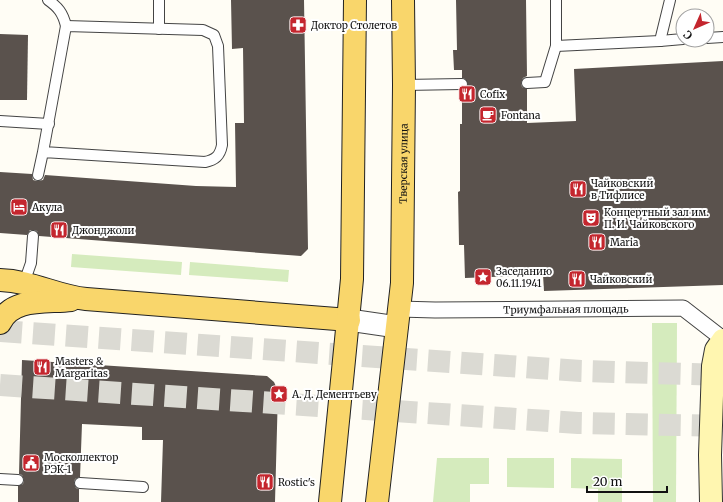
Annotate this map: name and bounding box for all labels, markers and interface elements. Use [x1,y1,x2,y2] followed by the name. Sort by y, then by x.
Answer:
[675,8,715,48] north arrow
[288,15,308,35] pharmacy icon: Доктор Столетов
[311,19,397,32] place label: Доктор Столетов
[680,28,695,43] text: С
[457,84,477,104] restaurant icon: Cofix
[480,88,505,101] place label: Cofix
[478,105,498,125] cafe icon: Fontana
[501,109,541,122] place label: Fontana
[396,123,410,204] street label: Тверская улица
[591,177,653,202] place label: Чайковский в Тифлисе
[568,179,588,199] restaurant icon: Чайковский в Тифлисе
[9,197,29,217] hotel icon: Акула
[31,201,63,214] place label: Акула
[604,206,709,231] place label: Концертный зал им. П. И. Чайковского
[581,208,601,228] theatre icon: Концертный зал им. П. И. Чайковского
[49,220,69,240] restaurant icon: Джонджоли
[72,224,134,237] place label: Джонджоли
[587,232,607,252] restaurant icon: Maria
[610,236,639,249] place label: Maria
[496,265,552,290] place label: Заседанию 06.11.1941
[473,267,493,287] place icon: Заседанию 06.11.1941
[567,269,587,289] restaurant icon: Чайковский
[590,273,652,286] place label: Чайковский
[503,302,629,316] street label: Триумфальная площадь
[55,355,108,380] place label: Masters & Margaritas
[32,357,52,377] restaurant icon: Masters & Margaritas
[269,384,289,404] place icon: А. Д. Дементьеву
[291,388,377,401] place label: А. Д. Дементьеву
[44,451,118,476] place label: Москоллектор РЭК-1
[21,453,41,473] public building icon: Москоллектор РЭК-1
[587,468,667,494] scale bar
[255,472,275,492] restaurant icon: Rostic's
[593,474,622,489] text: 20 m
[278,476,315,489] place label: Rostic's

